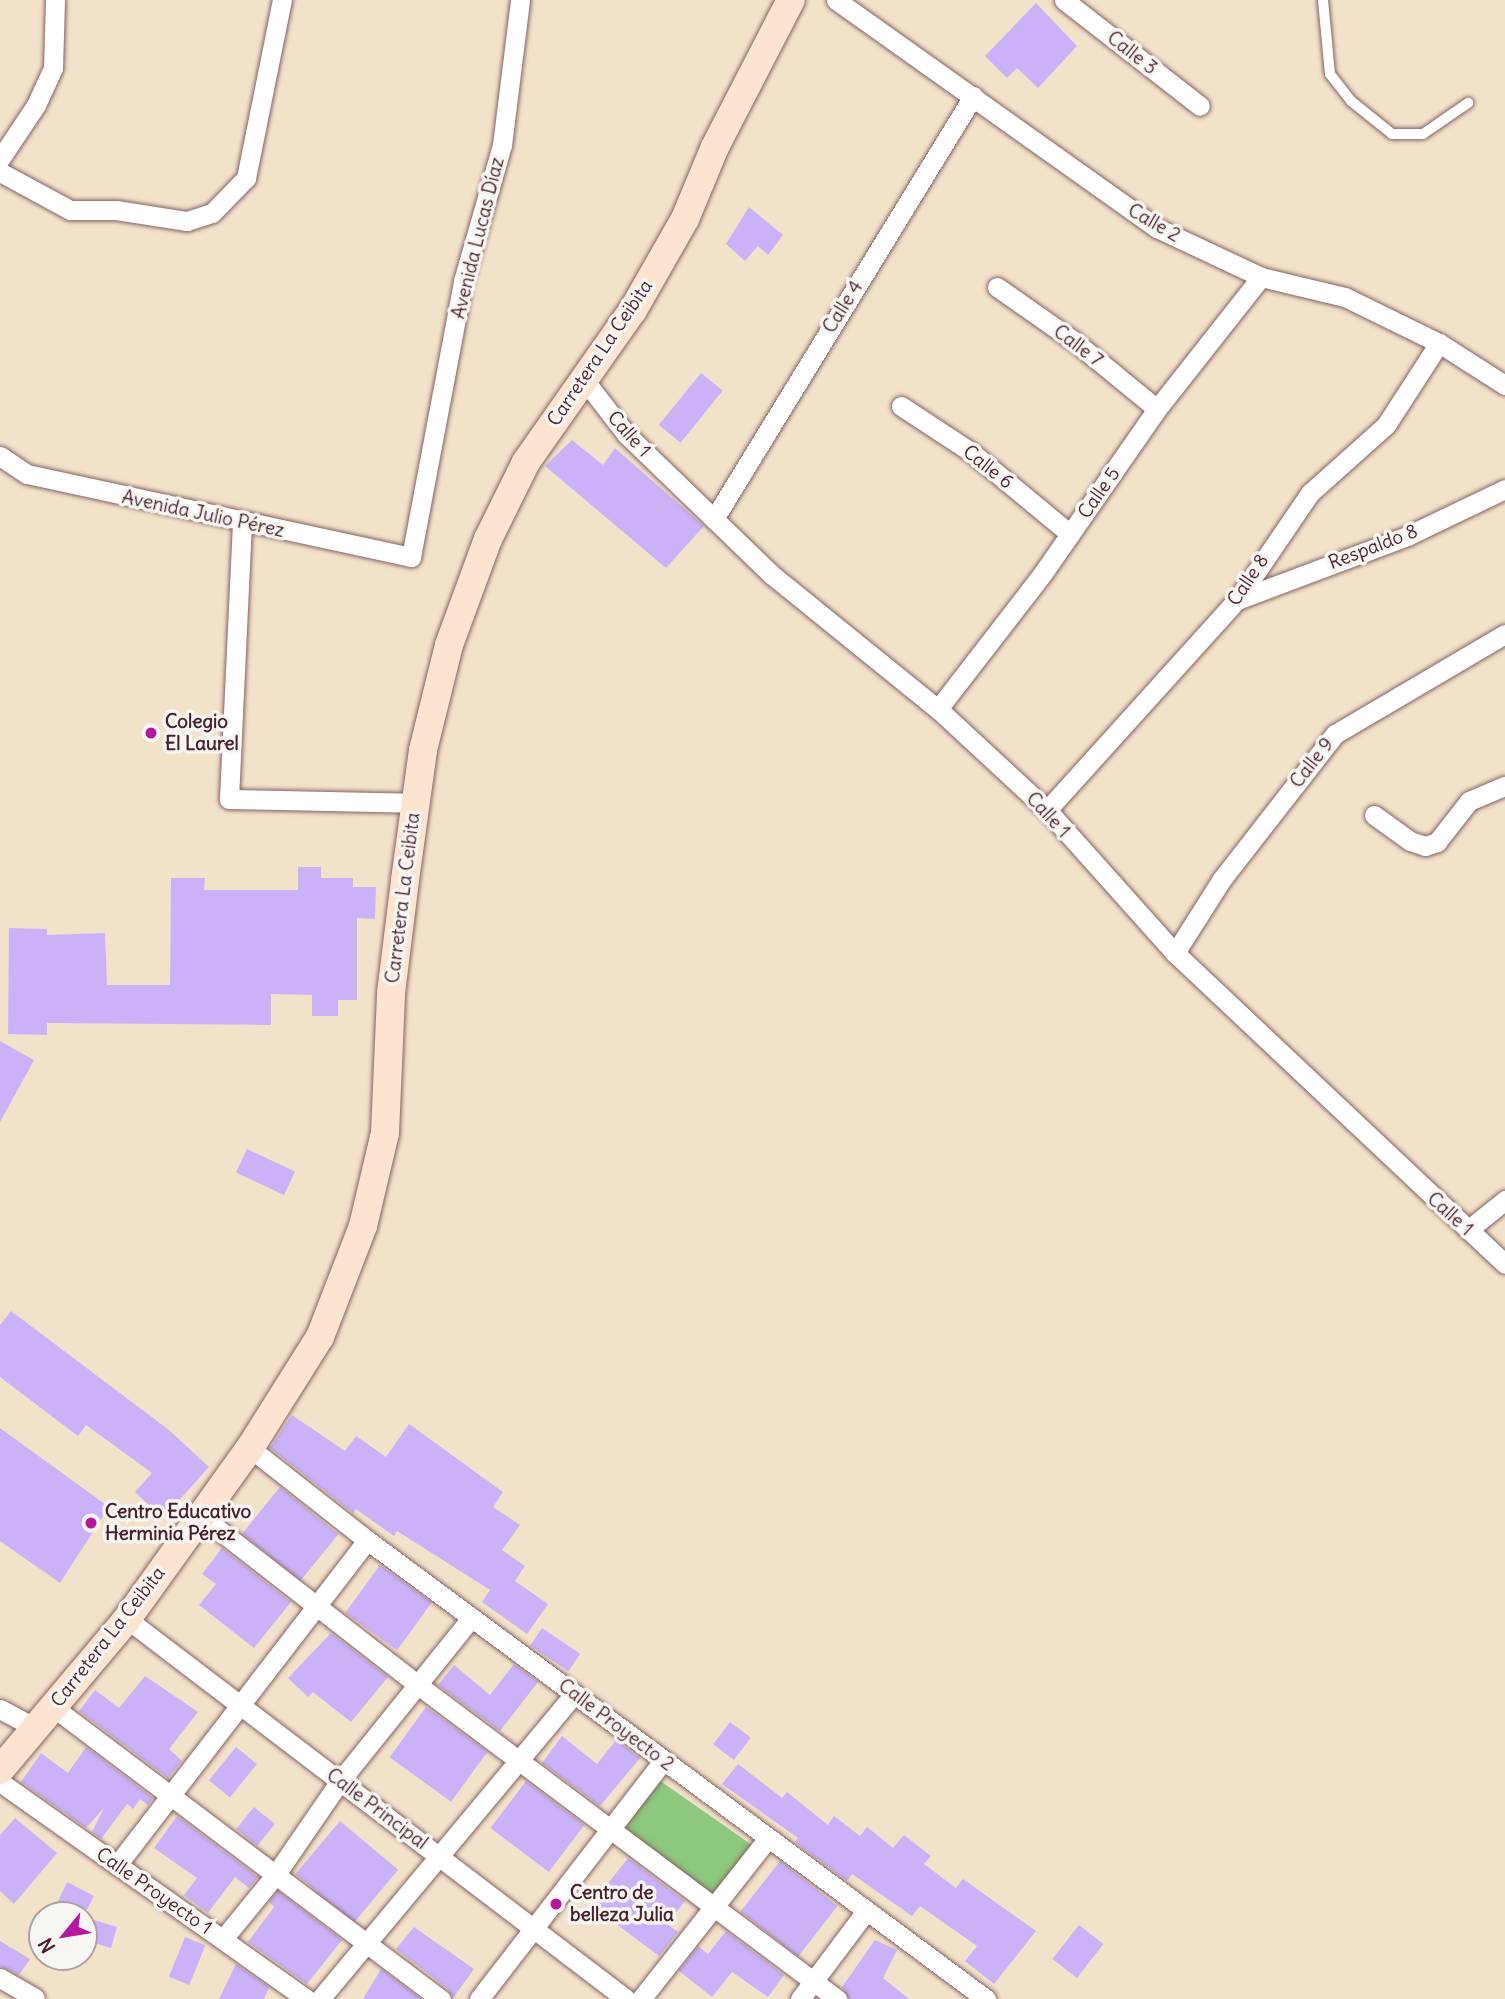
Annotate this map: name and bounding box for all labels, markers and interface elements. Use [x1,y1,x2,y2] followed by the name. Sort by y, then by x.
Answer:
[1102,26,1162,80] street label: Calle 3
[447,155,509,321] street label: Avenida Lucas Díaz
[1124,199,1184,247] street label: Calle 2
[543,275,657,431] street label: Carretera La Ceibita
[818,277,868,337] street label: Calle 4
[1049,320,1107,372] street label: Calle 7
[602,406,656,462] street label: Calle 1
[958,440,1018,494] street label: Calle 6
[1073,463,1125,523] street label: Calle 5
[120,486,286,542] street label: Avenida Julio Pérez
[1325,520,1421,574] street label: Respaldo 8
[1222,550,1274,610] street label: Calle 8
[165,711,239,755] place label: Colegio El Laurel
[143,725,159,741] marker: Colegio El Laurel
[1285,733,1339,793] street label: Calle 9
[1021,787,1075,843] street label: Calle 1
[381,811,425,985] street label: Carretera La Ceibita
[1422,1187,1478,1241] street label: Calle 1
[105,1501,251,1545] place label: Centro Educativo Herminia Pérez
[83,1515,99,1531] marker: Centro Educativo Herminia Pérez
[46,1562,170,1712] street label: Carretera La Ceibita
[554,1674,678,1776] street label: Calle Proyecto 2
[322,1764,432,1854] street label: Calle Principal
[92,1843,216,1939] street label: Calle Proyecto 1
[570,1882,674,1926] place label: Centro de belleza Julia
[548,1896,564,1912] marker: Centro de belleza Julia
[28,1901,98,1971] north arrow
[33,1934,60,1957] text: N

